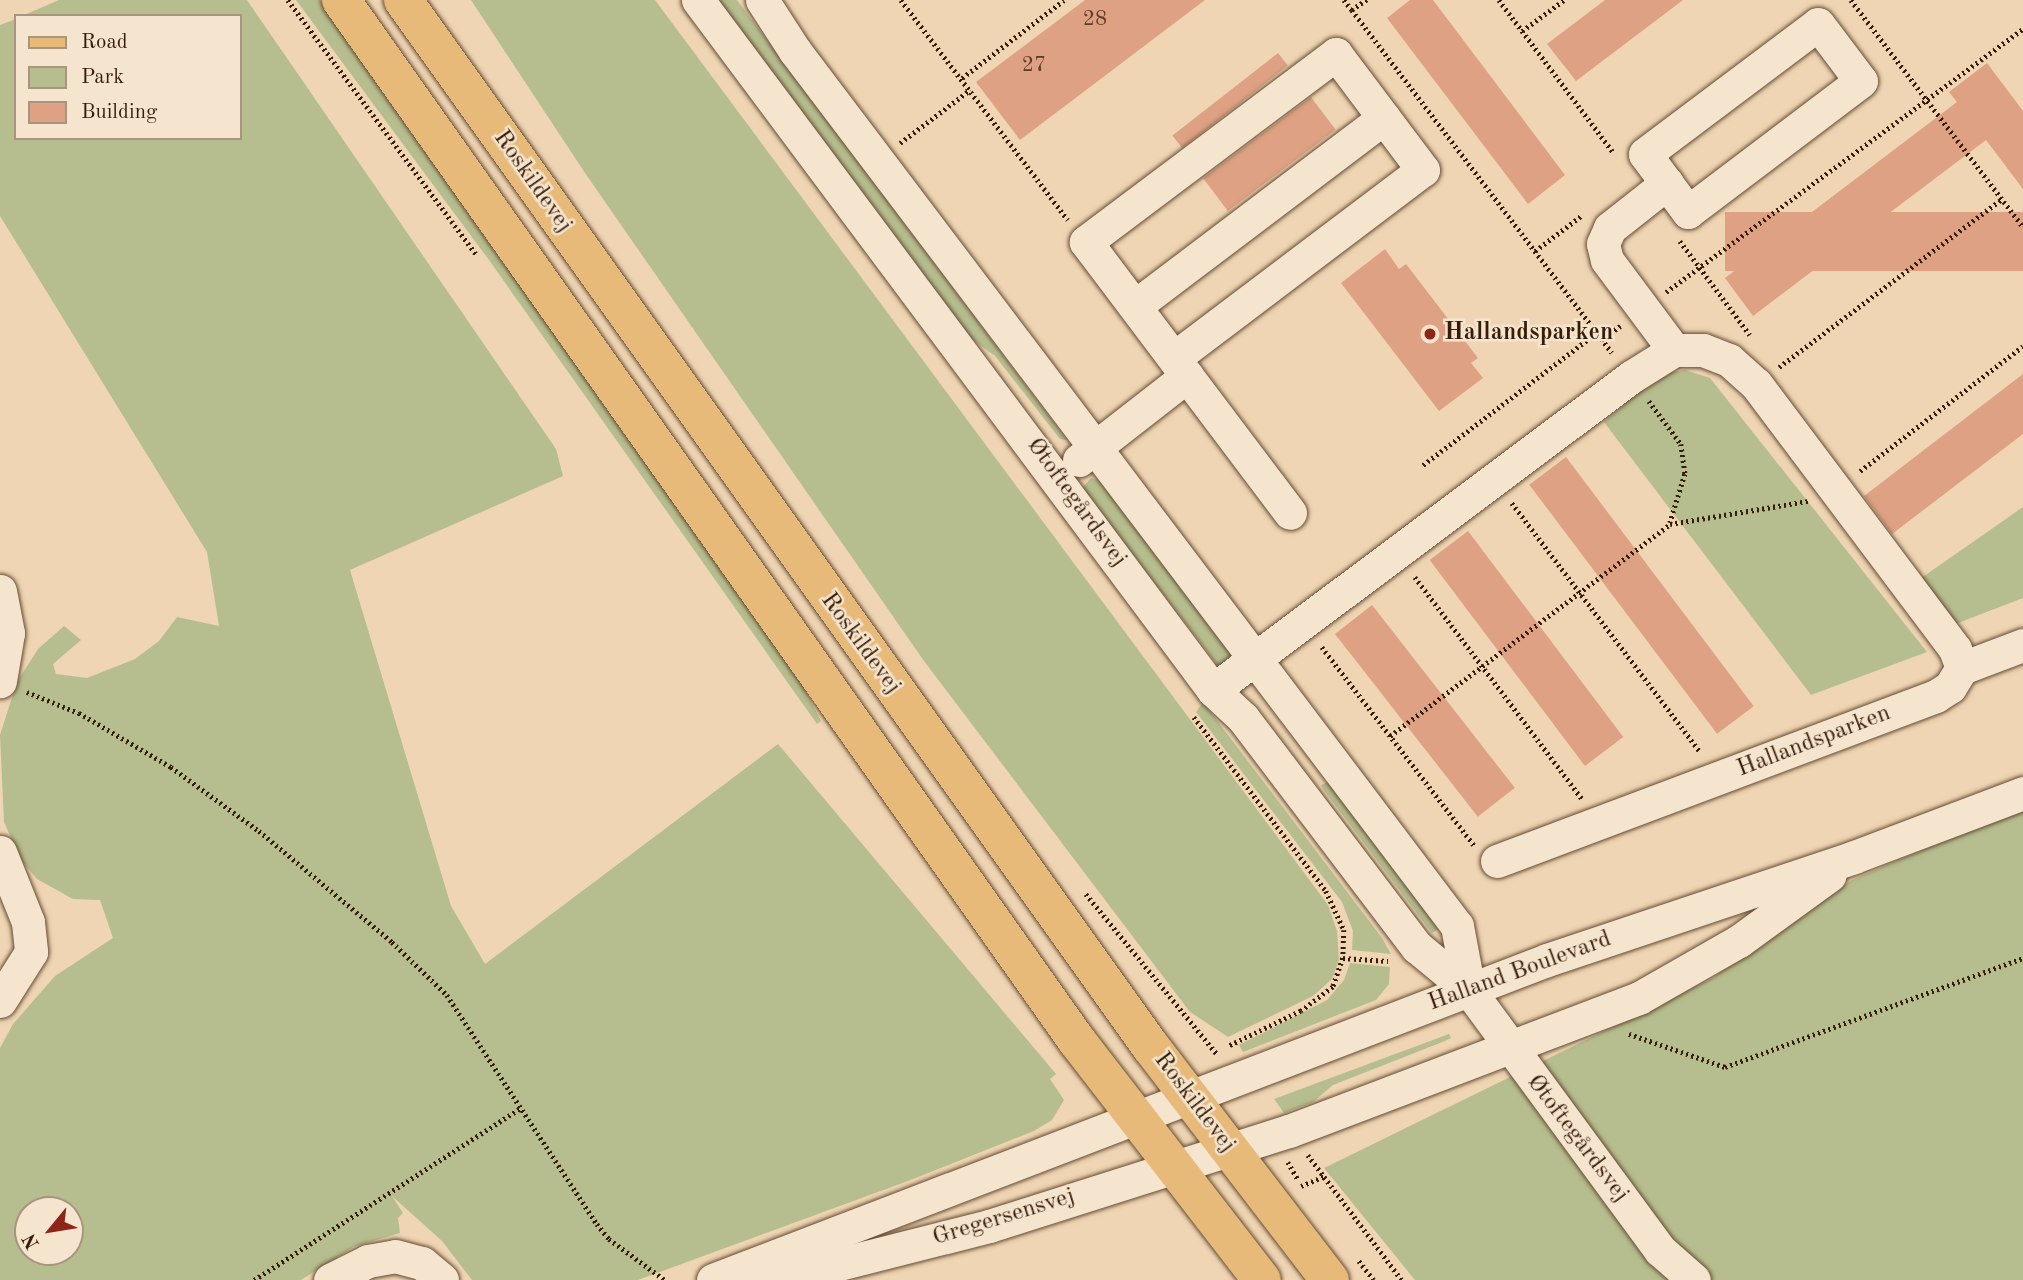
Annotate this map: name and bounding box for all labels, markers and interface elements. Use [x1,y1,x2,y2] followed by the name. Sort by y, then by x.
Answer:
[1083,7,1107,33] house number: 28
[14,14,242,140] legend
[81,32,128,53] text: Road
[1022,53,1046,79] house number: 27
[81,67,124,88] text: Park
[81,102,157,123] text: Building
[486,125,578,239] street label: Roskildevej
[1444,320,1613,348] place label: Hallandsparken
[1422,326,1438,342] marker: Hallandsparken
[1020,433,1132,573] street label: Øtoftegårdsvej
[813,587,907,701] street label: Roskildevej
[1733,700,1895,784] street label: Hallandsparken
[1425,926,1615,1018] street label: Halland Boulevard
[1147,1047,1241,1159] street label: Roskildevej
[1520,1069,1634,1209] street label: Øtoftegårdsvej
[929,1183,1079,1253] street label: Gregersensvej
[14,1196,84,1266] north arrow
[20,1230,44,1252] text: N

